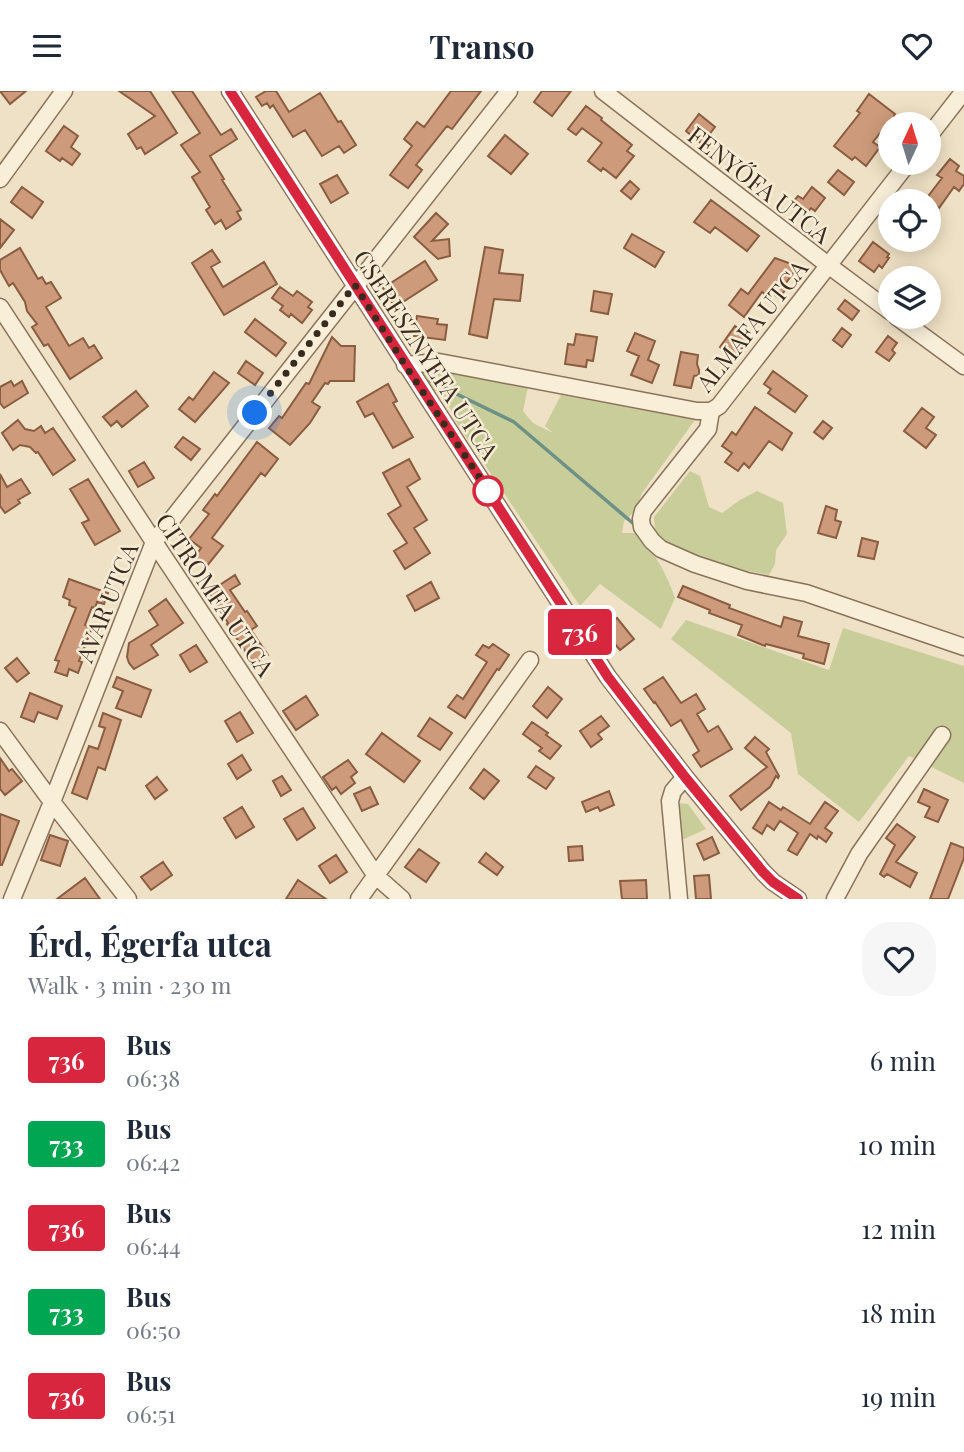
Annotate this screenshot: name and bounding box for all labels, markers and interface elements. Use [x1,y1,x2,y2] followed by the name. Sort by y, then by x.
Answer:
[429,24,535,67] text: Transo
[28,27,66,65] icon: menu
[898,27,936,65] icon: heart
[878,112,942,175] north arrow
[878,112,941,329] map controls
[682,118,839,250] street label: FENYŐFA UTCA
[878,189,941,252] button: locate
[347,243,507,466] street label: CSERESZNYEFA UTCA
[687,252,815,398] street label: ALMAFA UTCA
[878,266,941,329] button: layers
[237,395,272,430] your location
[473,476,503,506] unlabelled marker
[150,506,283,682] street label: CITROMFA UTCA
[67,537,145,667] street label: AVAR UTCA
[540,609,620,655] line badge: 736
[562,616,598,648] text: 736
[28,921,272,965] text: Érd, Égerfa utca
[862,922,936,996] button: heart
[28,969,231,1000] text: Walk · 3 min · 230 m
[126,1027,171,1062] text: Bus
[870,1043,936,1078] text: 6 min
[48,1044,85,1076] text: 736
[126,1062,180,1093] text: 06:38
[126,1111,171,1146] text: Bus
[858,1127,936,1162] text: 10 min
[49,1128,84,1160] text: 733
[126,1146,180,1177] text: 06:42
[126,1195,171,1230] text: Bus
[861,1211,936,1246] text: 12 min
[48,1212,85,1244] text: 736
[126,1230,181,1261] text: 06:44
[126,1279,171,1314] text: Bus
[860,1295,936,1330] text: 18 min
[49,1296,84,1328] text: 733
[126,1314,181,1345] text: 06:50
[126,1363,171,1398] text: Bus
[860,1379,936,1414] text: 19 min
[48,1380,85,1412] text: 736
[126,1398,176,1429] text: 06:51

